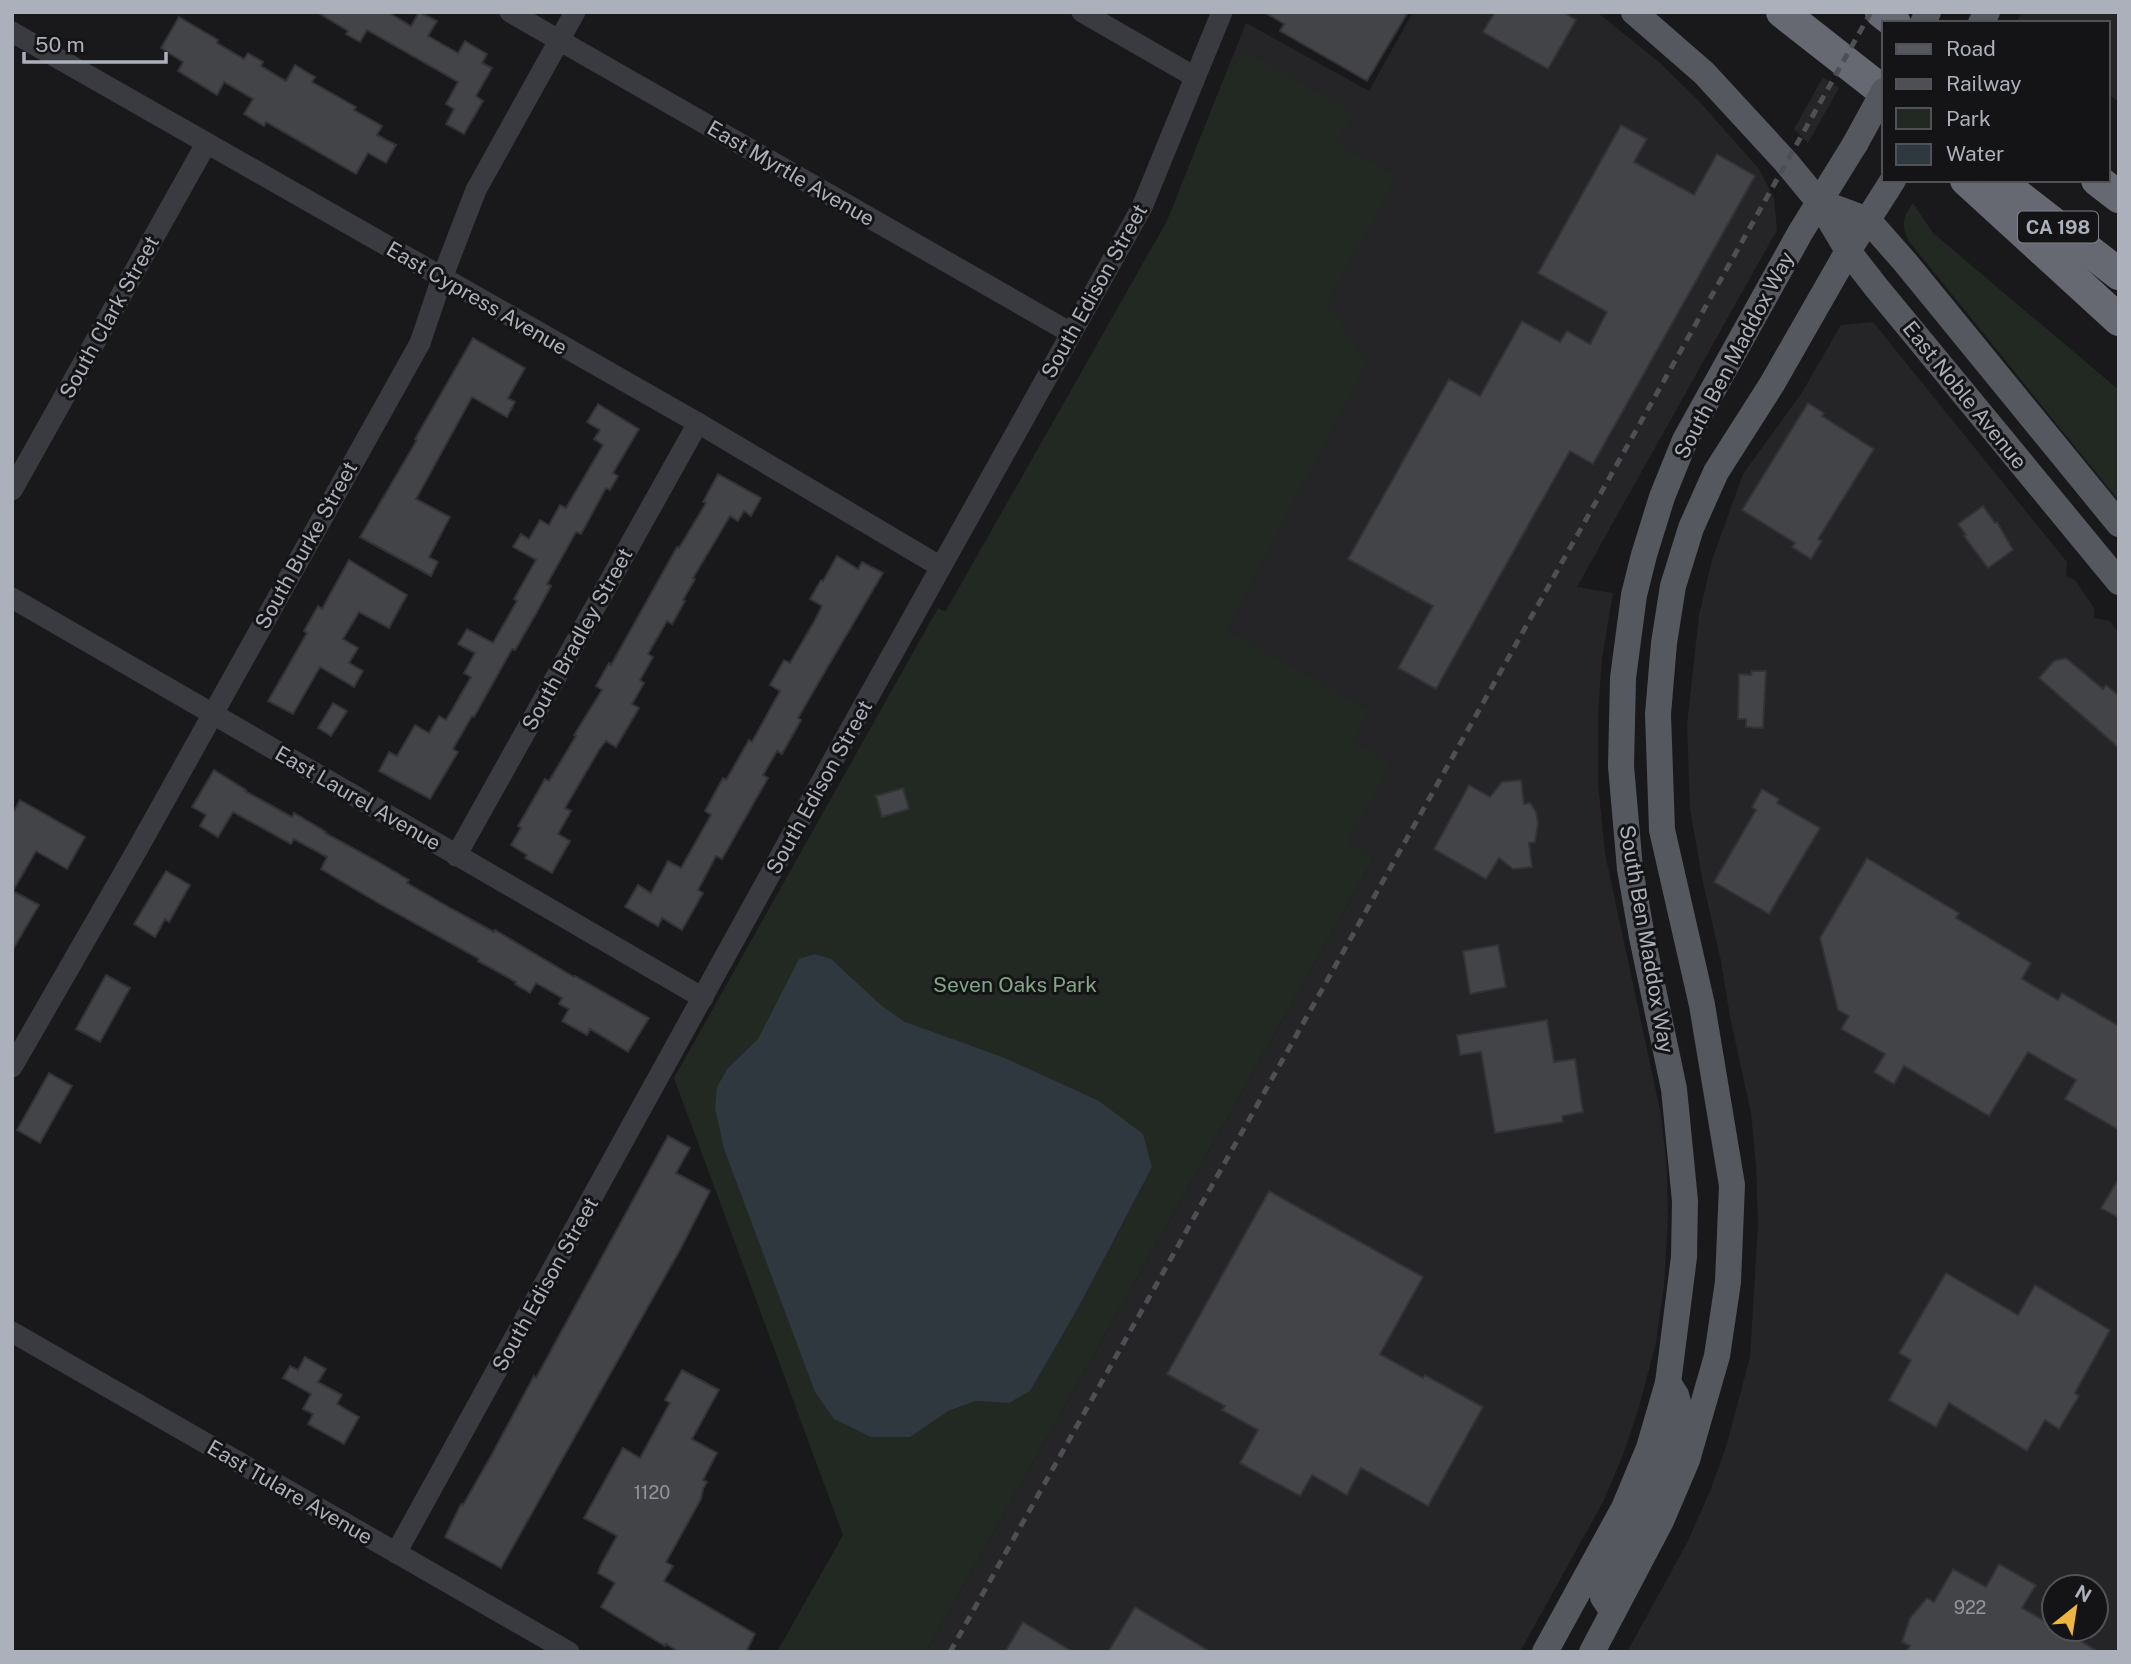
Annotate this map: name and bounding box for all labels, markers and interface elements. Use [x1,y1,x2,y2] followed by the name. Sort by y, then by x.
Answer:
[24,21,166,65] scale bar
[1882,21,2110,182] legend
[35,32,85,57] text: 50 m
[1946,36,1996,61] text: Road
[1946,71,2022,96] text: Railway
[1946,106,1991,131] text: Park
[703,115,879,231] street label: East Myrtle Avenue
[1946,141,2004,166] text: Water
[1036,200,1152,382] street label: South Edison Street
[2018,212,2098,243] road number: CA 198
[54,231,164,403] street label: South Clark Street
[382,236,572,360] street label: East Cypress Avenue
[1669,247,1799,463] street label: South Ben Maddox Way
[1898,316,2032,474] street label: East Noble Avenue
[250,457,362,633] street label: South Burke Street
[516,543,638,735] street label: South Bradley Street
[761,696,877,878] street label: South Edison Street
[271,740,445,856] street label: East Laurel Avenue
[1615,823,1679,1055] street label: South Ben Maddox Way
[933,972,1097,997] park label: Seven Oaks Park
[487,1193,603,1375] street label: South Edison Street
[203,1435,377,1549] street label: East Tulare Avenue
[634,1482,670,1503] house number: 1120
[2040,1573,2110,1643] north arrow
[2072,1580,2095,1607] text: N
[1954,1597,1986,1618] house number: 922

